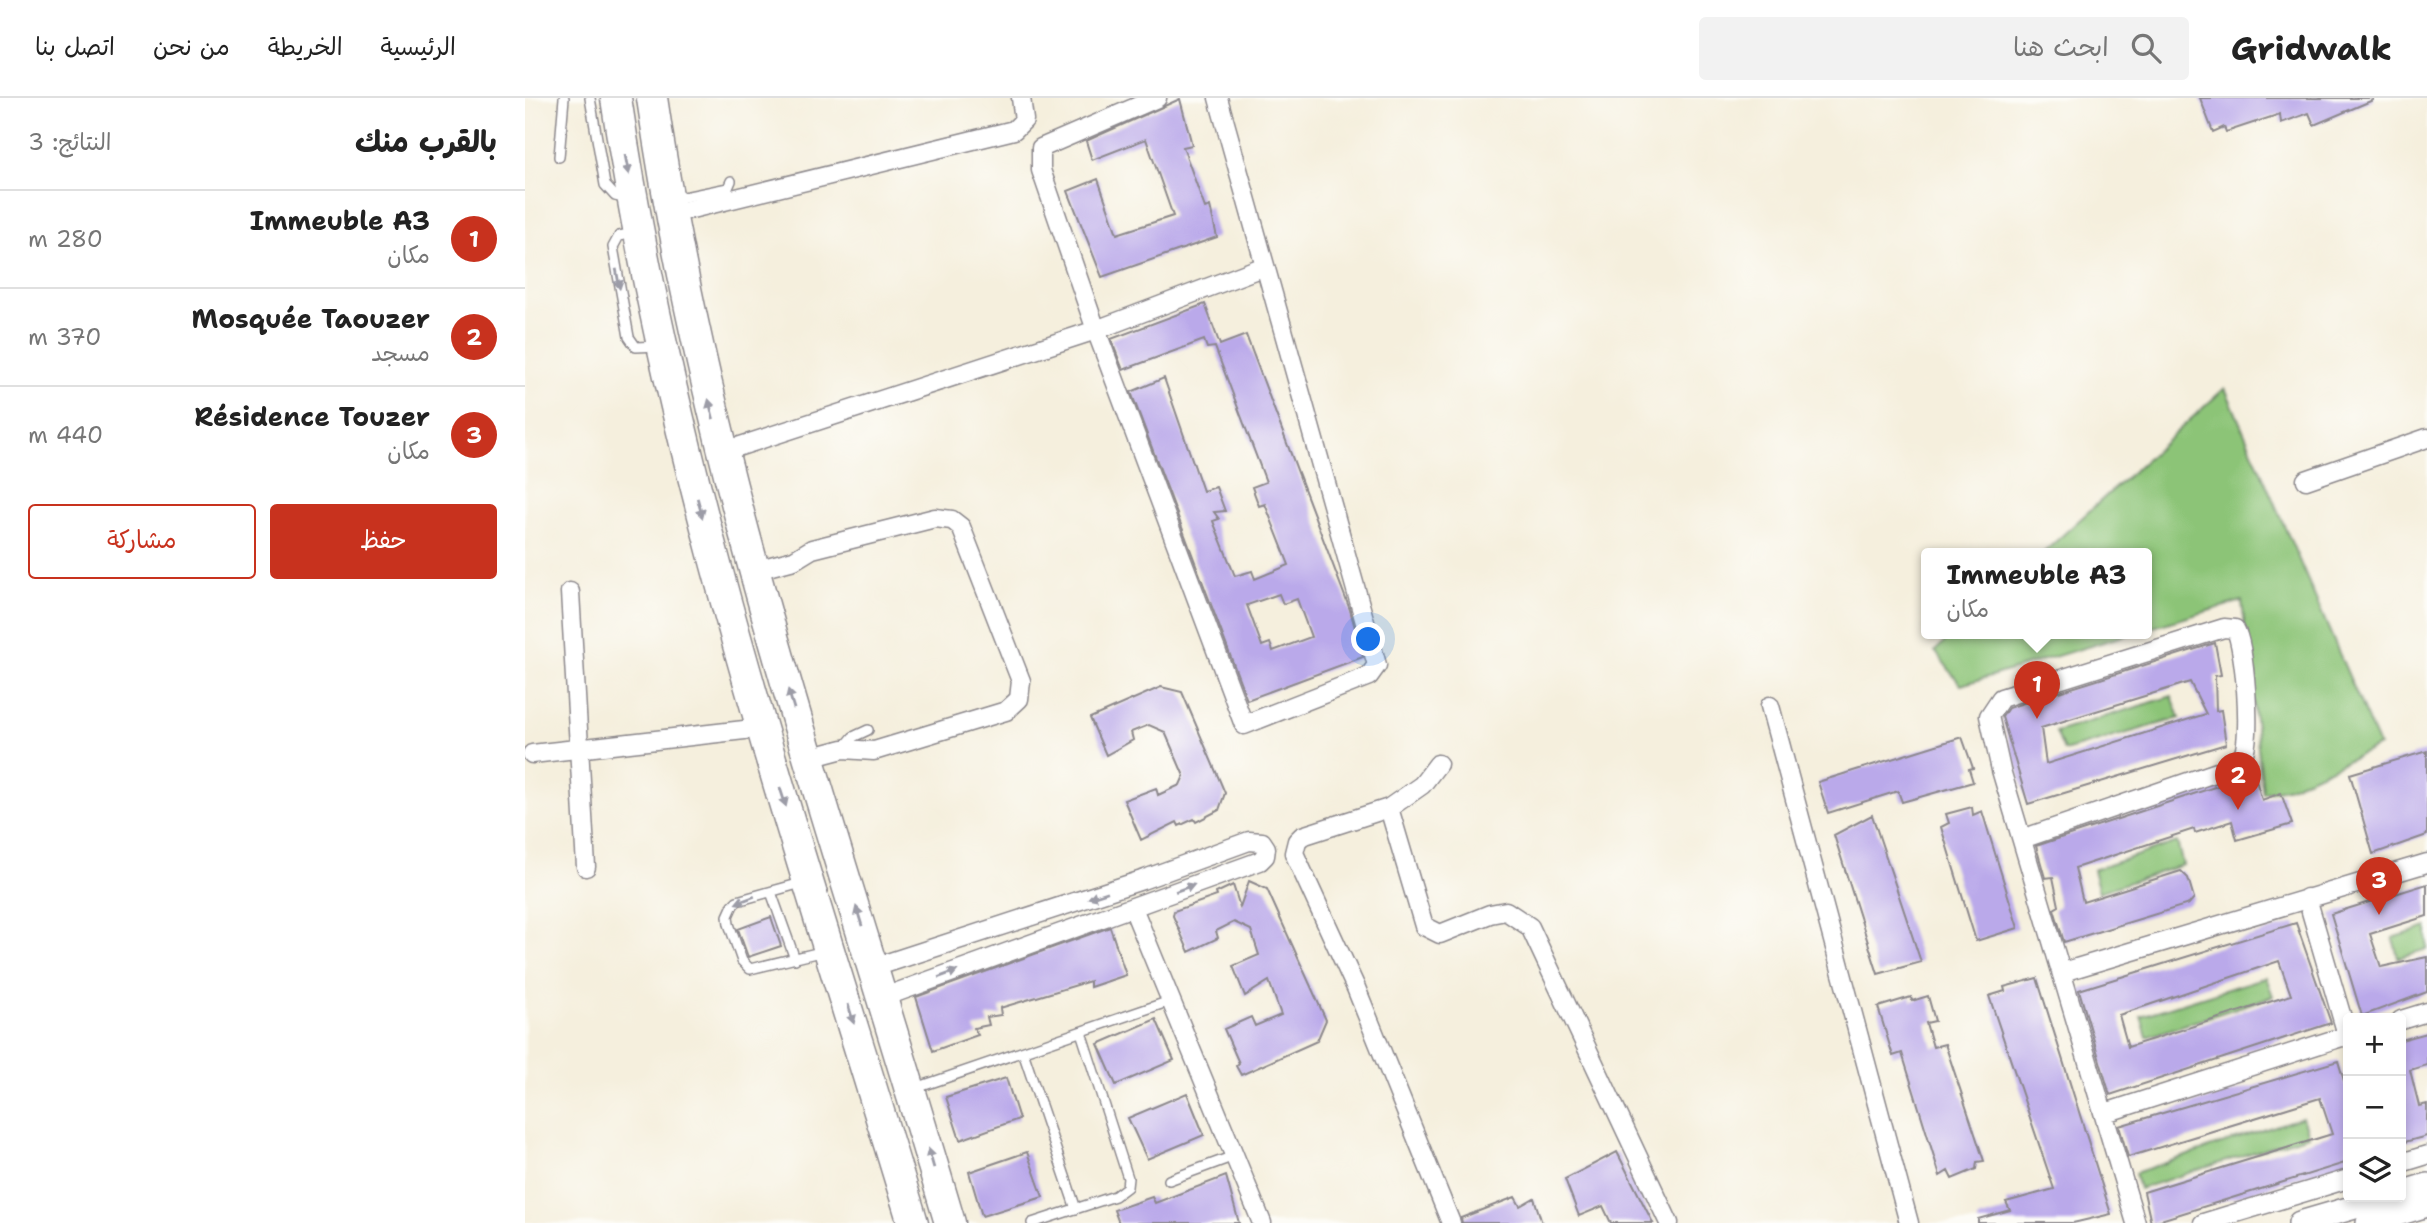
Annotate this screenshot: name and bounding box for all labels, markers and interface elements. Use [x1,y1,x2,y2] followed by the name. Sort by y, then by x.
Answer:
[1699,17,2189,80] search box
[2231,26,2392,71] text: Gridwalk
[2013,29,2109,64] text: ابحث هنا
[2127,29,2165,67] icon: search
[35,31,115,63] text: اتصل بنا
[153,31,230,63] text: من نحن
[268,31,343,63] text: الخريطة
[381,31,456,63] text: الرئيسية
[355,121,497,162] text: بالقرب منك
[28,127,111,157] text: النتائج: 3
[622,154,633,176] one-way arrow
[250,203,430,238] text: Immeuble A3
[28,224,103,254] text: 280 m
[469,224,479,254] text: 1
[387,240,430,270] text: مكان
[613,268,624,290] one-way arrow
[192,301,430,336] text: Mosquée Taouzer
[28,322,101,352] text: 370 m
[466,322,482,352] text: 2
[371,338,430,368] text: مسجد
[705,398,716,420] one-way arrow
[194,399,430,434] text: Résidence Touzer
[28,420,103,450] text: 440 m
[466,420,482,450] text: 3
[387,436,430,466] text: مكان
[696,497,706,518] one-way arrow
[28,504,256,579] button: مشاركة
[270,504,497,579] button: حفظ
[1921,548,2152,639] popup
[1946,557,2127,592] text: Immeuble A3
[1946,594,1989,624] text: مكان
[1351,622,1385,656] your location
[2014,661,2060,719] pin: 1
[785,688,795,709] one-way arrow
[2215,752,2261,810] pin: 2
[779,787,789,808] one-way arrow
[2356,857,2402,915] pin: 3
[1174,883,1195,894] one-way arrow
[1087,890,1108,901] one-way arrow
[734,895,755,906] one-way arrow
[853,905,863,926] one-way arrow
[937,968,958,979] one-way arrow
[846,1004,856,1025] one-way arrow
[2343,1013,2406,1202] map controls
[2343,1013,2406,1076] button: +
[2343,1076,2406,1139] button: −
[2343,1139,2406,1202] button: layers
[925,1147,935,1168] one-way arrow

